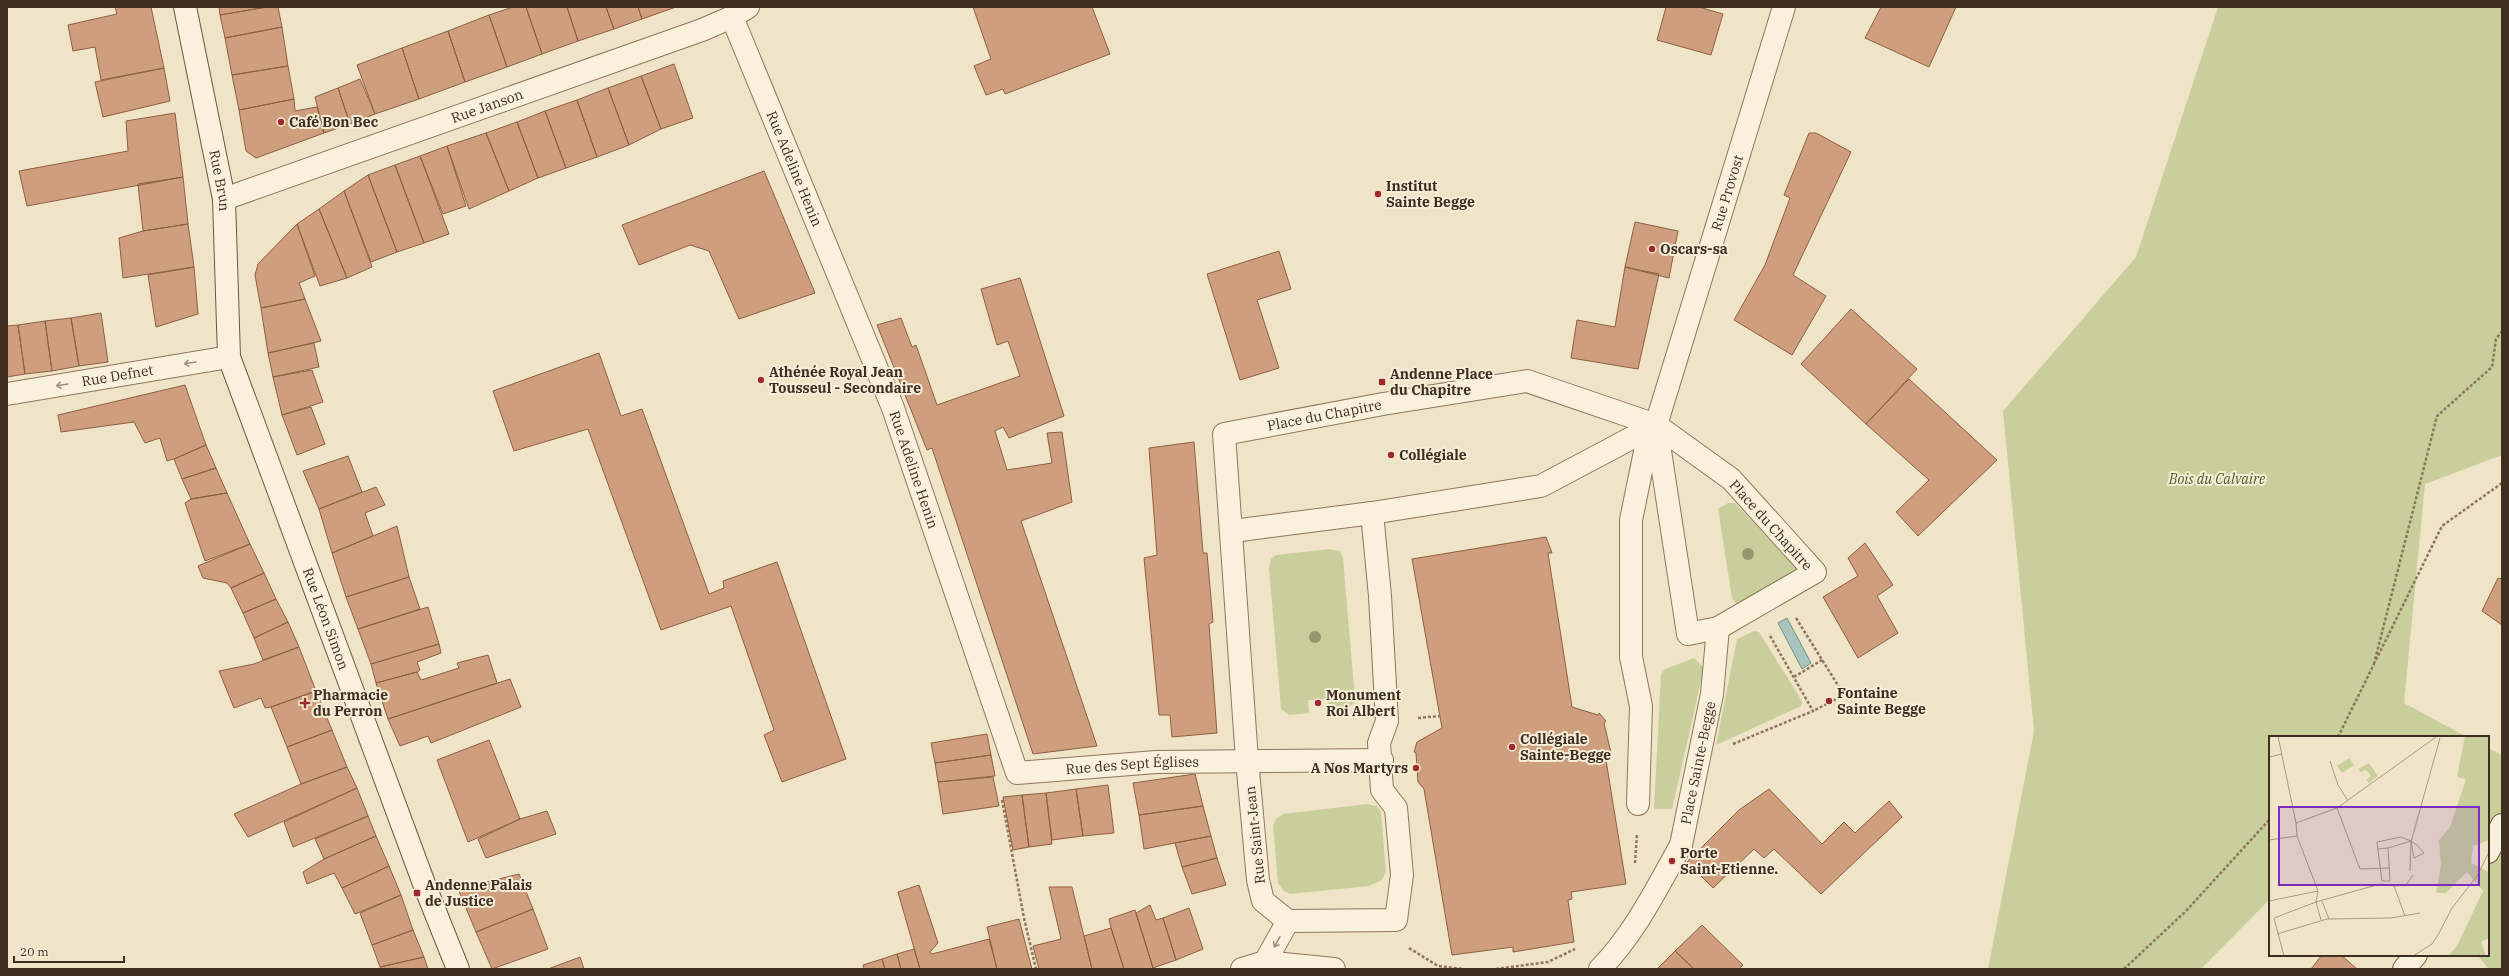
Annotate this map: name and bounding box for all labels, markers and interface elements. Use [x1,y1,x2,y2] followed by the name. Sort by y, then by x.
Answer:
[448,85,526,127] street label: Rue Janson
[763,108,826,229] street label: Rue Adeline Henin
[289,113,379,131] place label: Café Bon Bec
[276,117,286,127] marker: Café Bon Bec
[205,148,234,212] street label: Rue Brun
[1707,153,1747,233] street label: Rue Provost
[1386,177,1475,211] place label: Institut Sainte Begge
[1373,189,1383,199] marker: Institut Sainte Begge
[1660,240,1728,258] place label: Oscars-sa
[1647,244,1657,254] marker: Oscars-sa
[184,360,197,368] one-way arrow
[80,361,155,390] street label: Rue Defnet
[769,363,921,397] place label: Athénée Royal Jean Tousseul - Secondaire
[1390,365,1493,399] place label: Andenne Place du Chapitre
[756,375,766,385] marker: Athénée Royal Jean Tousseul - Secondaire
[1377,377,1387,387] marker: Andenne Place du Chapitre
[56,381,69,389] one-way arrow
[1266,395,1383,435] street label: Place du Chapitre
[886,408,942,531] street label: Rue Adeline Henin
[1399,446,1467,464] place label: Collégiale
[1386,450,1396,460] marker: Collégiale
[2168,470,2266,488] park label: Bois du Calvaire
[1726,476,1816,574] street label: Place du Chapitre
[299,565,353,672] street label: Rue Léon Simon
[1837,684,1926,718] place label: Fontaine Sainte Begge
[313,686,388,720] place label: Pharmacie du Perron
[1326,686,1401,720] place label: Monument Roi Albert
[1824,696,1834,706] marker: Fontaine Sainte Begge
[300,698,310,708] marker: Pharmacie du Perron
[1313,698,1323,708] marker: Monument Roi Albert
[1676,699,1719,826] street label: Place Sainte-Begge
[1520,730,1611,764] place label: Collégiale Sainte-Begge
[2269,736,2489,956] inset map
[1507,742,1517,752] marker: Collégiale Sainte-Begge
[1065,752,1199,778] street label: Rue des Sept Églises
[1311,759,1408,777] place label: A Nos Martyrs
[1411,763,1421,773] marker: A Nos Martyrs
[1241,785,1269,885] street label: Rue Saint-Jean
[1680,844,1778,878] place label: Porte Saint-Etienne.
[1667,856,1677,866] marker: Porte Saint-Etienne.
[425,876,532,910] place label: Andenne Palais de Justice
[412,888,422,898] marker: Andenne Palais de Justice
[1272,936,1280,948] one-way arrow
[14,938,124,964] scale bar
[20,944,49,959] text: 20 m

